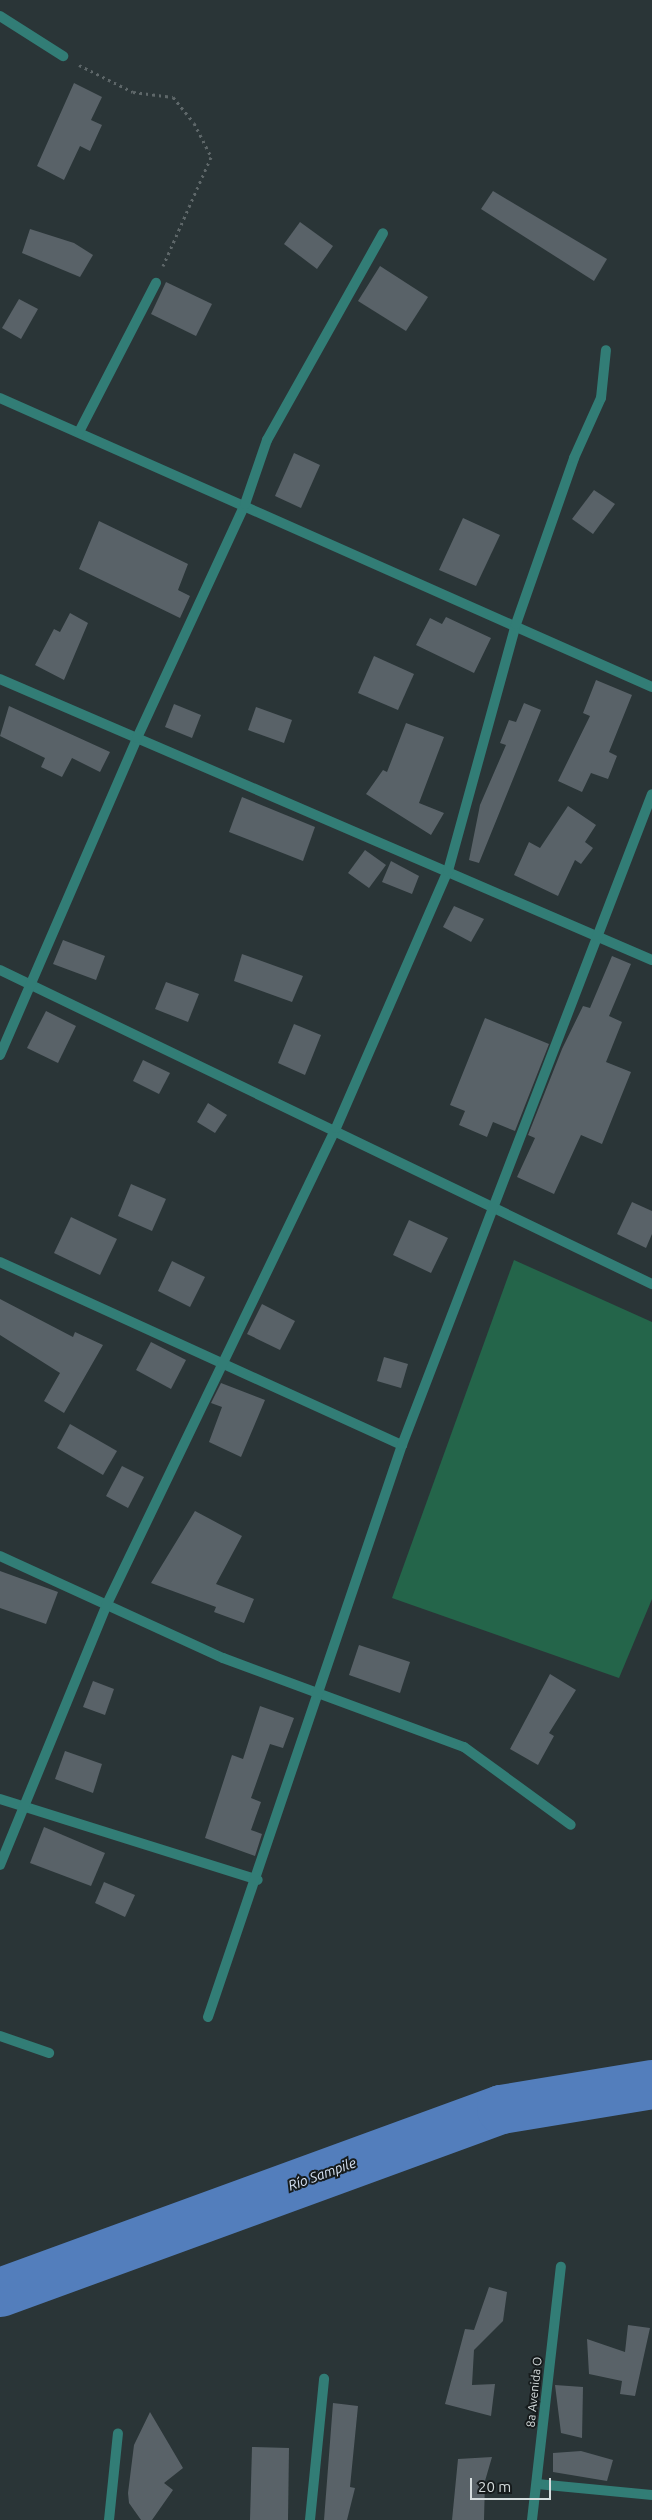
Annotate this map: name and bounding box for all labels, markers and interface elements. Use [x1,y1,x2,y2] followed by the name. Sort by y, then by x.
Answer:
[286,2154,358,2194] water label: Río Sampile
[523,2356,545,2428] street label: 8a Avenida O
[472,2468,553,2500] scale bar
[478,2478,511,2495] text: 20 m

